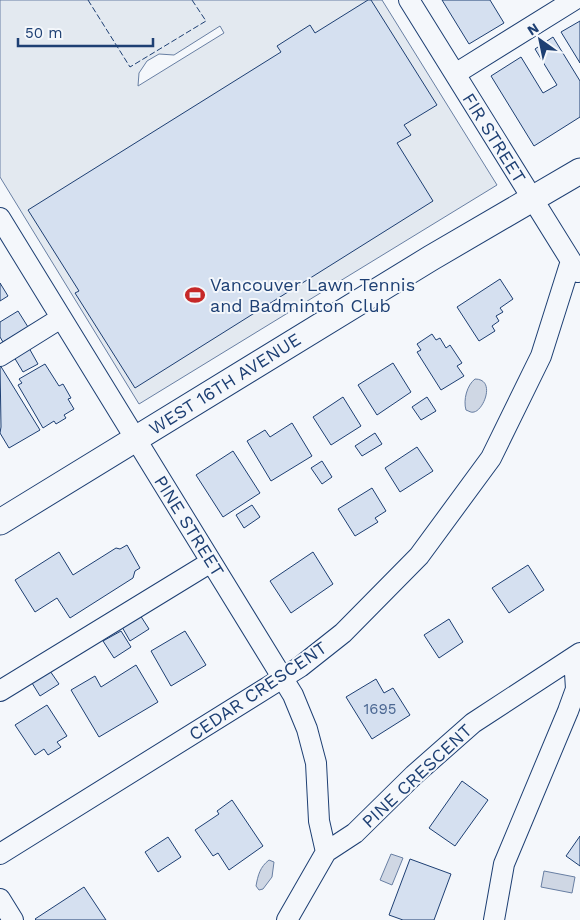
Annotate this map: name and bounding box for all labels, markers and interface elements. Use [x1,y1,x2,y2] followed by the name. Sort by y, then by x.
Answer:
[18,15,152,47] scale bar
[515,15,565,65] north arrow
[524,20,542,39] text: N
[25,24,62,42] text: 50 m
[458,89,530,187] street label: FIR STREET
[210,274,415,316] place label: Vancouver Lawn Tennis and Badminton Club
[184,284,206,306] sports icon: Vancouver Lawn Tennis and Badminton Club
[145,328,304,439] street label: WEST 16TH AVENUE
[150,471,229,580] street label: PINE STREET
[185,637,331,744] street label: CEDAR CRESCENT
[364,700,396,718] house number: 1695
[357,719,476,832] street label: PINE CRESCENT

